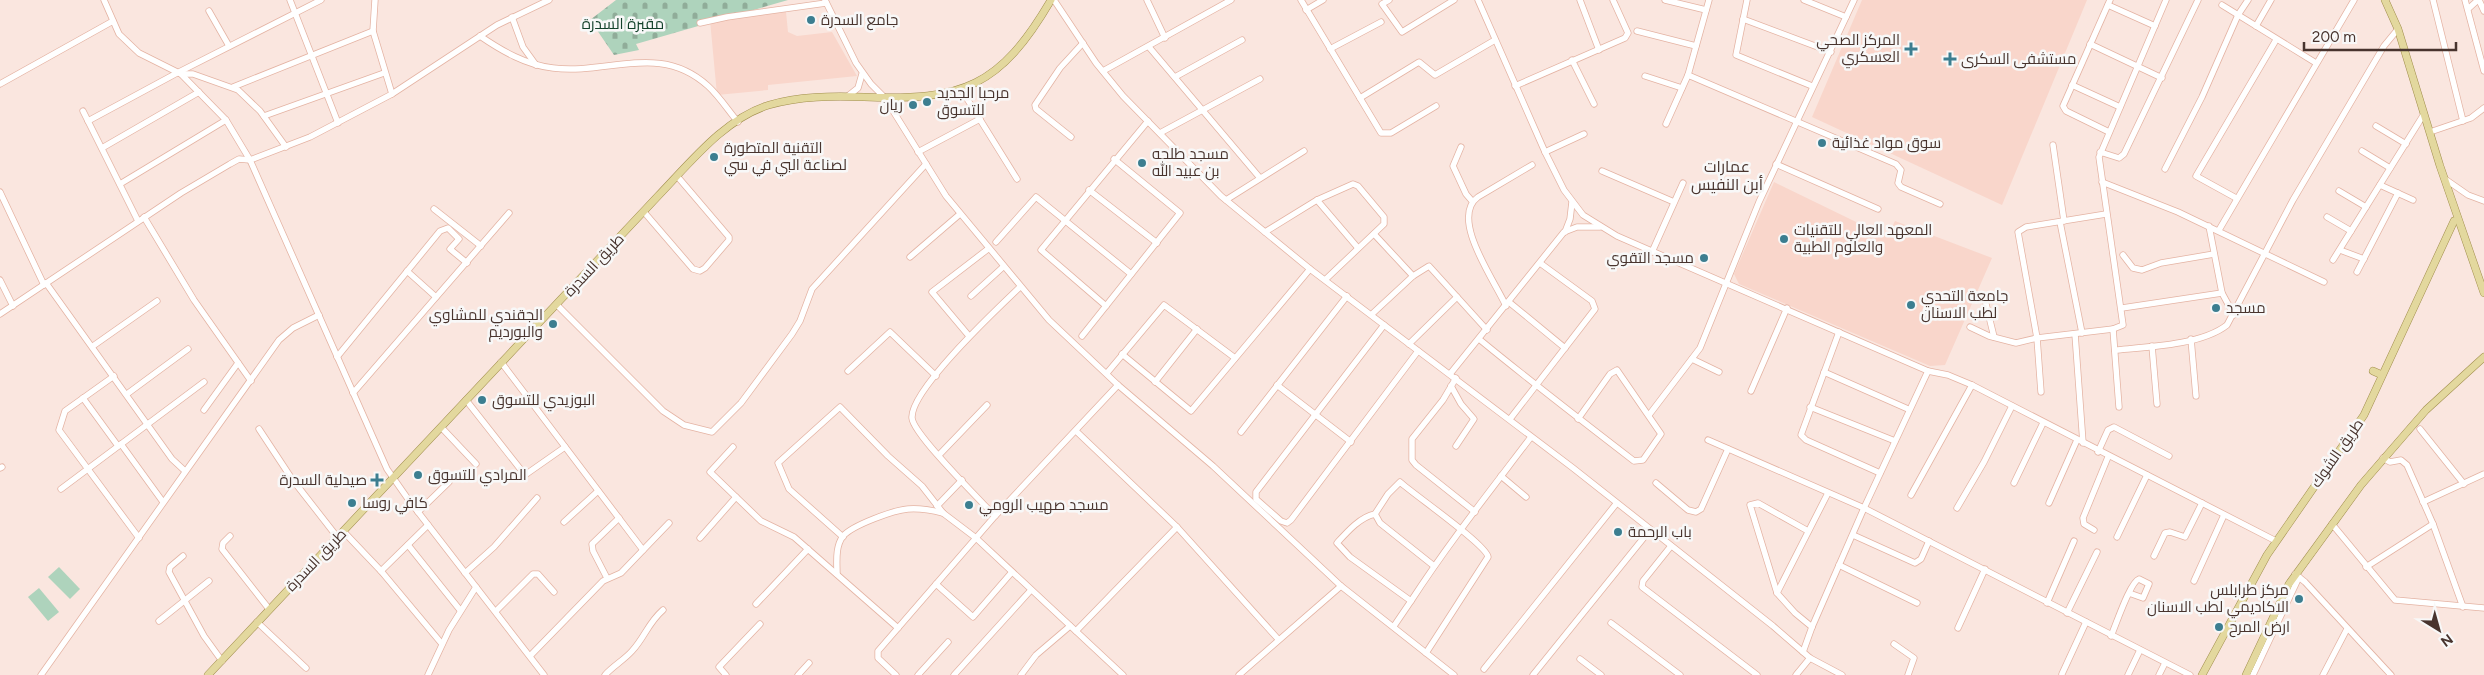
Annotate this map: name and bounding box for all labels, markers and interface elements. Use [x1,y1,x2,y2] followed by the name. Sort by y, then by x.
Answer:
[821,11,898,31] place label: جامع السدرة
[805,14,817,26] marker: جامع السدرة
[582,15,664,33] park label: مقبرة السدرة
[2304,20,2456,52] scale bar
[2312,28,2356,46] text: 200 m
[1816,31,1900,69] place label: المركز الصحي العسكري
[1904,42,1918,56] marker: المركز الصحي العسكري
[1961,50,2076,69] place label: مستشفى السكرى
[1943,52,1957,66] marker: مستشفى السكرى
[937,84,1009,120] place label: مرحبا الجديد للتسوق
[879,96,903,115] place label: ريان
[921,96,933,108] marker: مرحبا الجديد للتسوق
[907,99,919,111] marker: ريان
[1832,134,1941,153] place label: سوق مواد غذائية
[1816,137,1828,149] marker: سوق مواد غذائية
[724,139,847,177] place label: التقنية المتطورة لصناعة البي في سي
[1152,145,1229,181] place label: مسجد طلحه بن عبيد الله
[708,151,720,163] marker: التقنية المتطورة لصناعة البي في سي
[1136,157,1148,169] marker: مسجد طلحه بن عبيد الله
[1691,157,1763,195] district label: عمارات أبن النفيس
[1794,221,1932,257] place label: المعهد العالي للتقنيات والعلوم الطبية
[560,230,629,301] street label: طريق السدرة
[1778,233,1790,245] marker: المعهد العالي للتقنيات والعلوم الطبية
[1606,249,1694,270] place label: مسجد التقوي
[1698,252,1710,264] marker: مسجد التقوي
[1921,287,2008,323] place label: جامعة التحدي لطب الاسنان
[1905,299,1917,311] marker: جامعة التحدي لطب الاسنان
[2226,299,2266,317] place label: مسجد
[2210,302,2222,314] marker: مسجد
[429,306,543,342] place label: الجقندي للمشاوي والبورديم
[547,318,559,330] marker: الجقندي للمشاوي والبورديم
[492,391,595,412] place label: البوزيدي للتسوق
[476,394,488,406] marker: البوزيدي للتسوق
[2307,415,2368,491] street label: طريق الشوك
[428,466,527,487] place label: المرادي للتسوق
[412,469,424,481] marker: المرادي للتسوق
[280,471,367,489] place label: صيدلية السدرة
[371,474,383,486] marker: صيدلية السدرة
[362,494,428,515] place label: كافي روسا
[979,496,1109,517] place label: مسجد صهيب الرومي
[346,497,358,509] marker: كافي روسا
[963,499,975,511] marker: مسجد صهيب الرومي
[1628,523,1692,541] place label: باب الرحمة
[282,525,351,596] street label: طريق السدرة
[1612,526,1624,538] marker: باب الرحمة
[2147,581,2289,619] place label: مركز طرابلس الاكاديمي لطب الاسنان
[2293,593,2305,605] marker: مركز طرابلس الاكاديمي لطب الاسنان
[2414,605,2464,655] north arrow
[2229,618,2290,638] place label: ارض المرح
[2213,621,2225,633] marker: ارض المرح
[2437,630,2456,650] text: N

